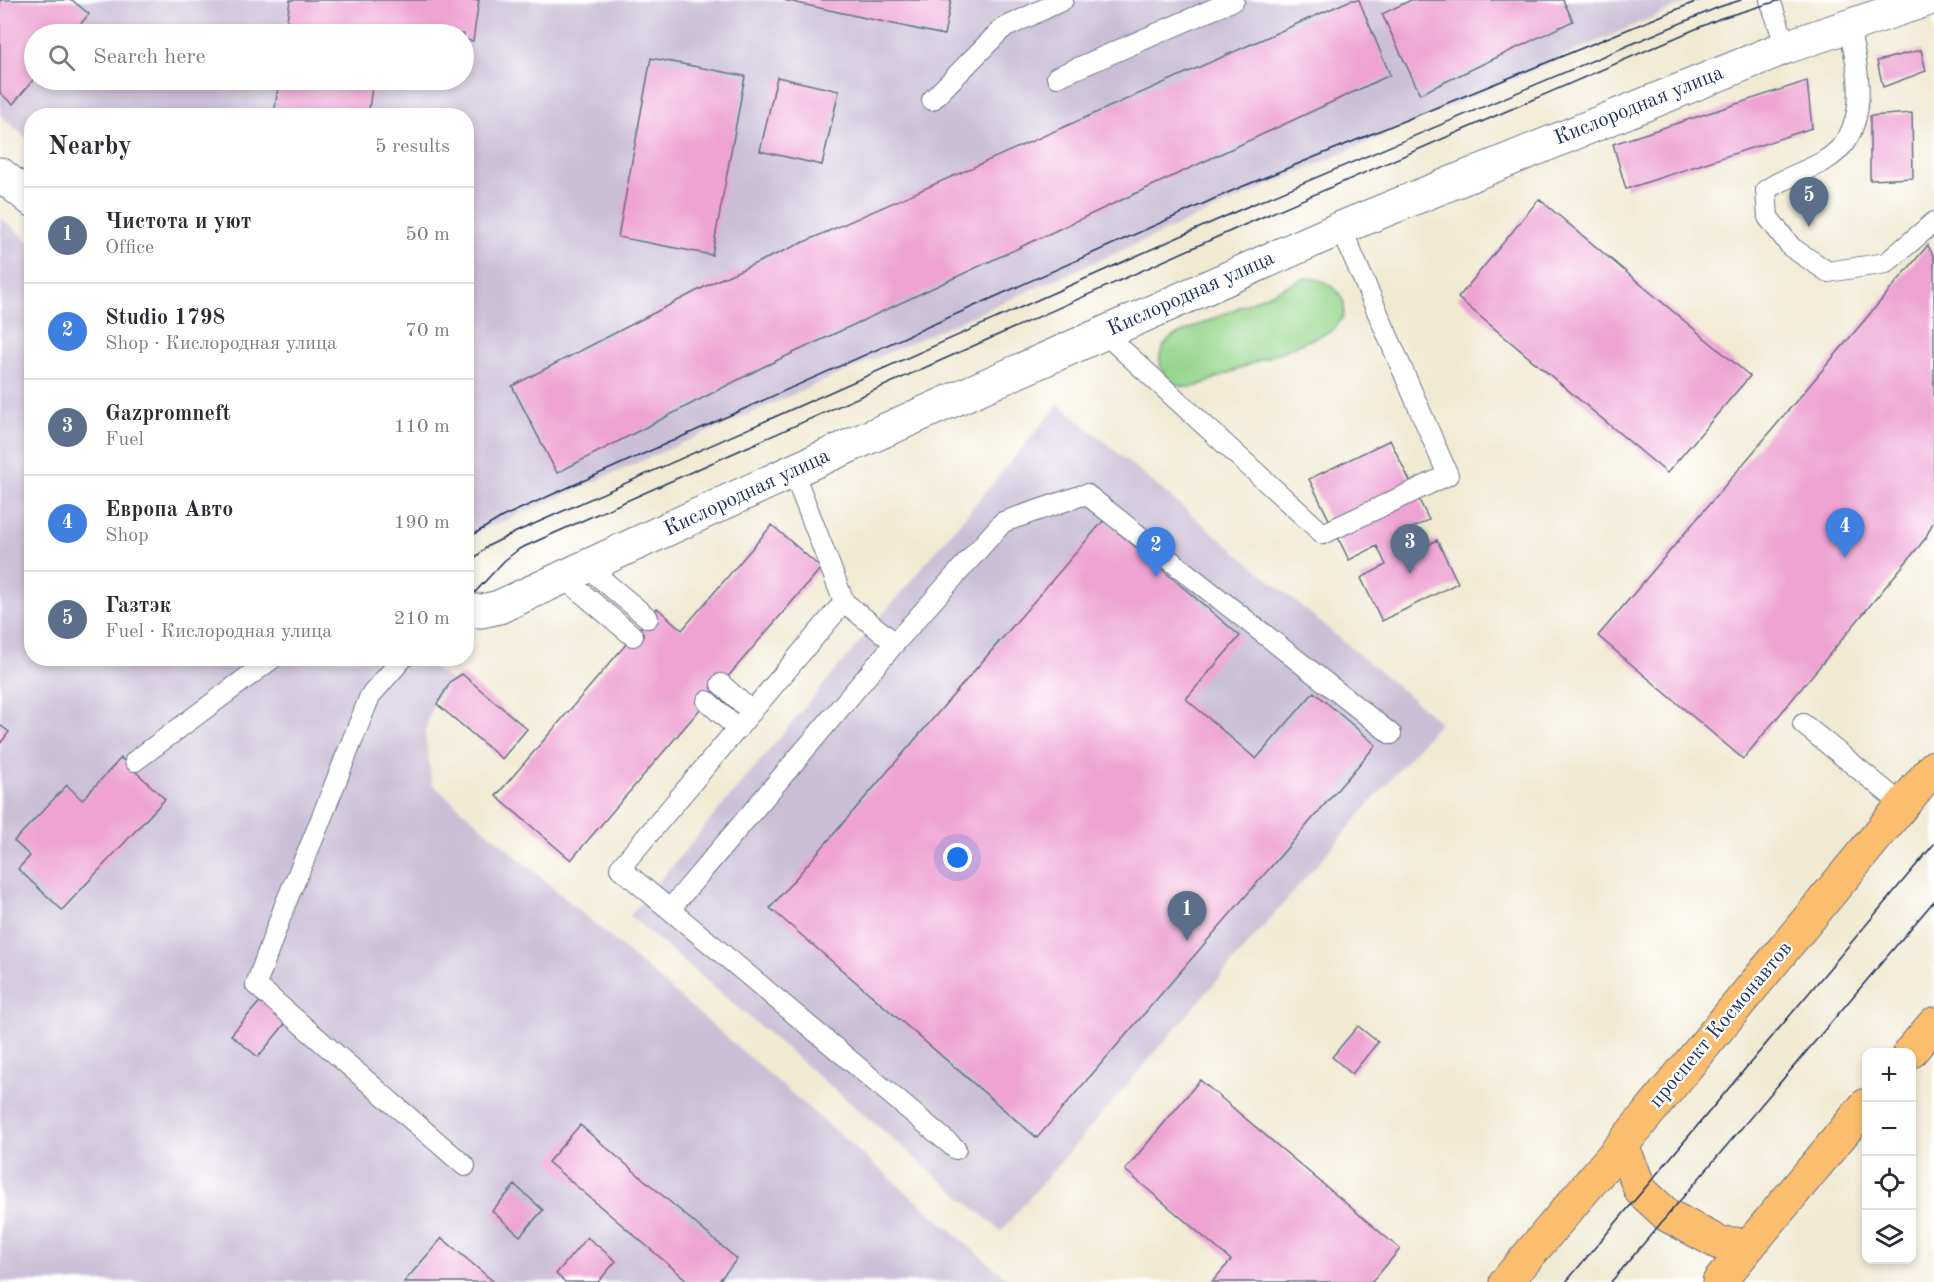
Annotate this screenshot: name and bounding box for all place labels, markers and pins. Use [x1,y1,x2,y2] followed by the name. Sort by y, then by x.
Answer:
[1790,178,1828,227] pin: 5
[1826,508,1864,558] pin: 4
[1390,524,1430,574] pin: 3
[1136,528,1176,577] pin: 2
[1168,892,1206,941] pin: 1

